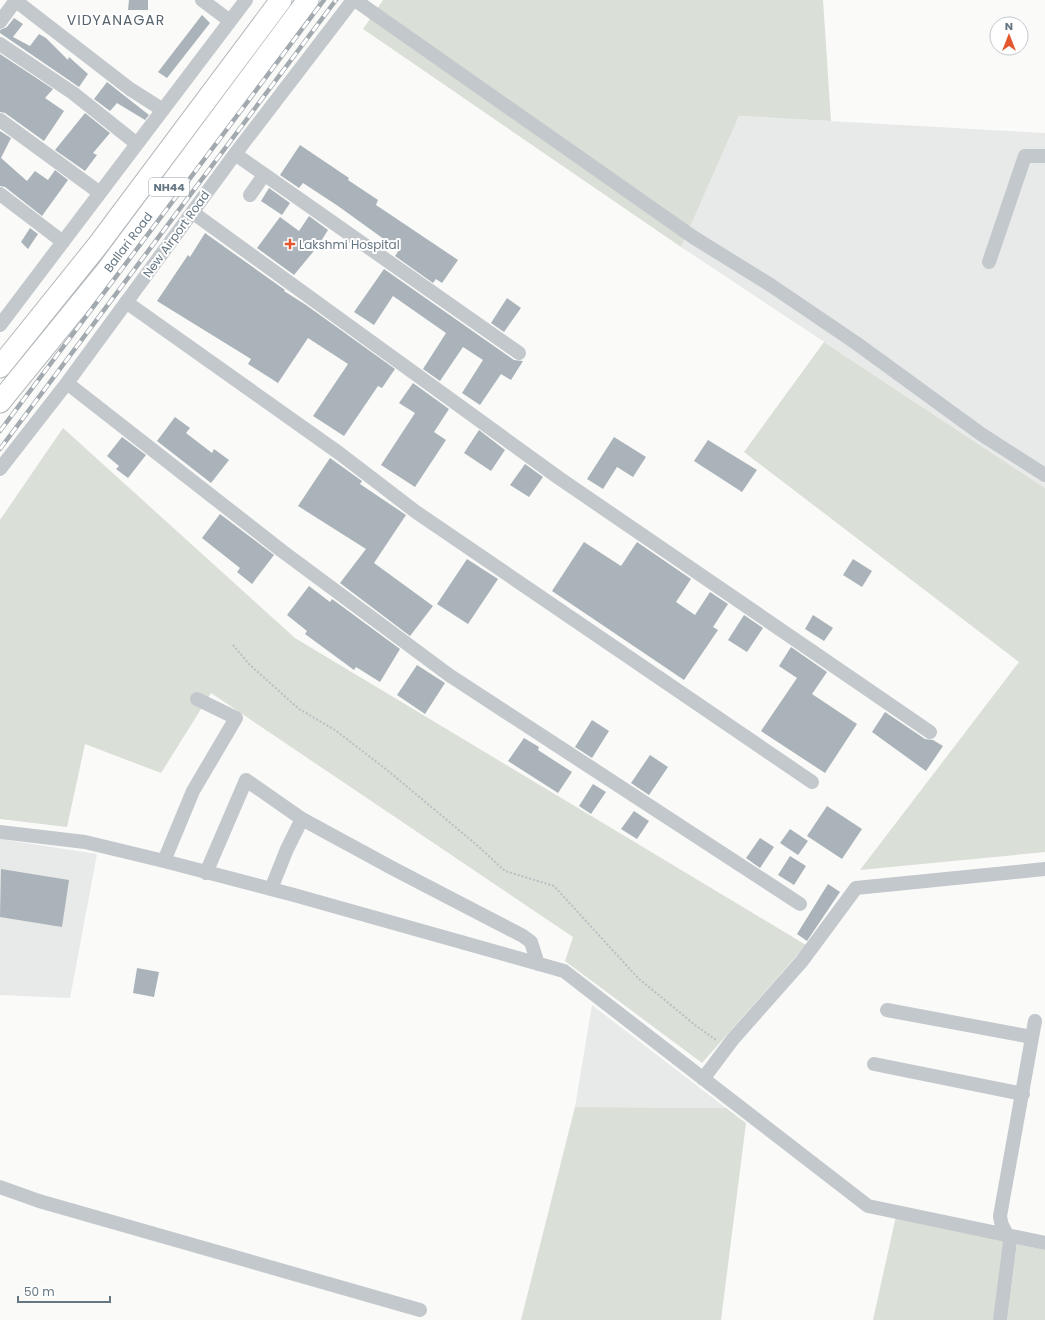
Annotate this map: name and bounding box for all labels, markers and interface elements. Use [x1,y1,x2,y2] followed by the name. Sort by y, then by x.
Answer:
[67,10,165,30] district label: VIDYANAGAR
[989,16,1029,56] north arrow
[1005,18,1013,34] text: N
[149,178,189,196] road number: NH44
[139,187,213,281] street label: New Airport Road
[100,208,156,276] street label: Ballari Road
[299,236,400,253] place label: Lakshmi Hospital
[284,238,296,250] marker: Lakshmi Hospital
[18,1278,110,1304] scale bar
[24,1283,55,1300] text: 50 m

